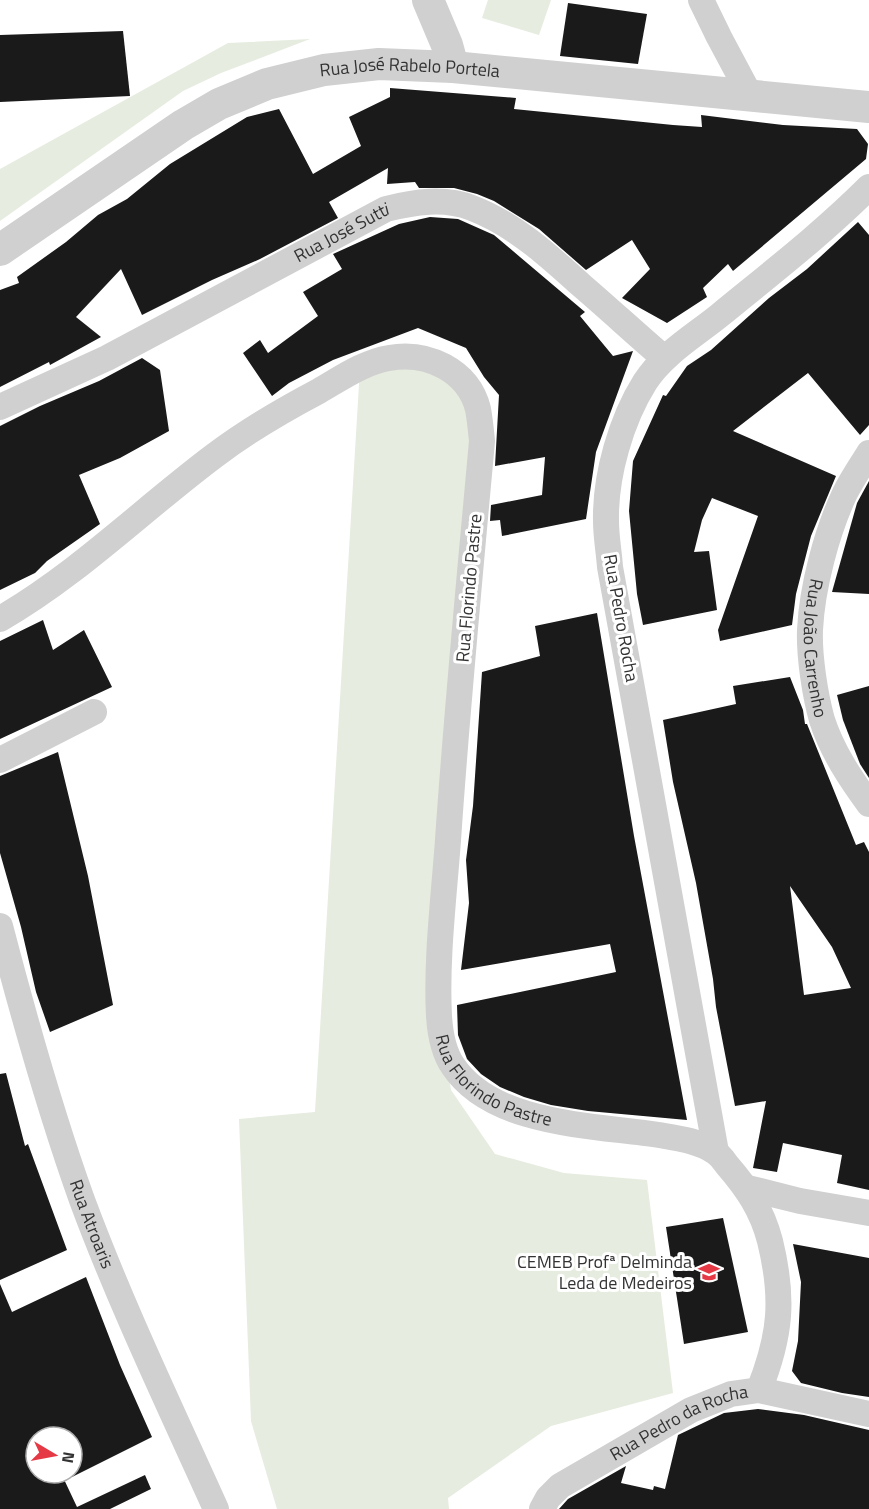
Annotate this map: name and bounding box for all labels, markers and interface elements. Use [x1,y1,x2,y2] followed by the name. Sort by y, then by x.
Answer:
[318,50,501,84] street label: Rua José Rabelo Portela
[289,195,392,269] street label: Rua José Sutti
[449,513,488,663] street label: Rua Florindo Pastre
[597,552,646,684] street label: Rua Pedro Rocha
[797,576,835,720] street label: Rua João Carrenho
[429,1032,555,1133] street label: Rua Florindo Pastre
[63,1176,121,1273] street label: Rua Atroaris
[517,1248,692,1296] place label: CEMEB Profª Delminda Leda de Medeiros
[697,1260,721,1284] school or university icon: CEMEB Profª Delminda Leda de Medeiros
[604,1378,750,1467] street label: Rua Pedro da Rocha
[24,1425,84,1485] north arrow
[56,1450,82,1465] text: N

